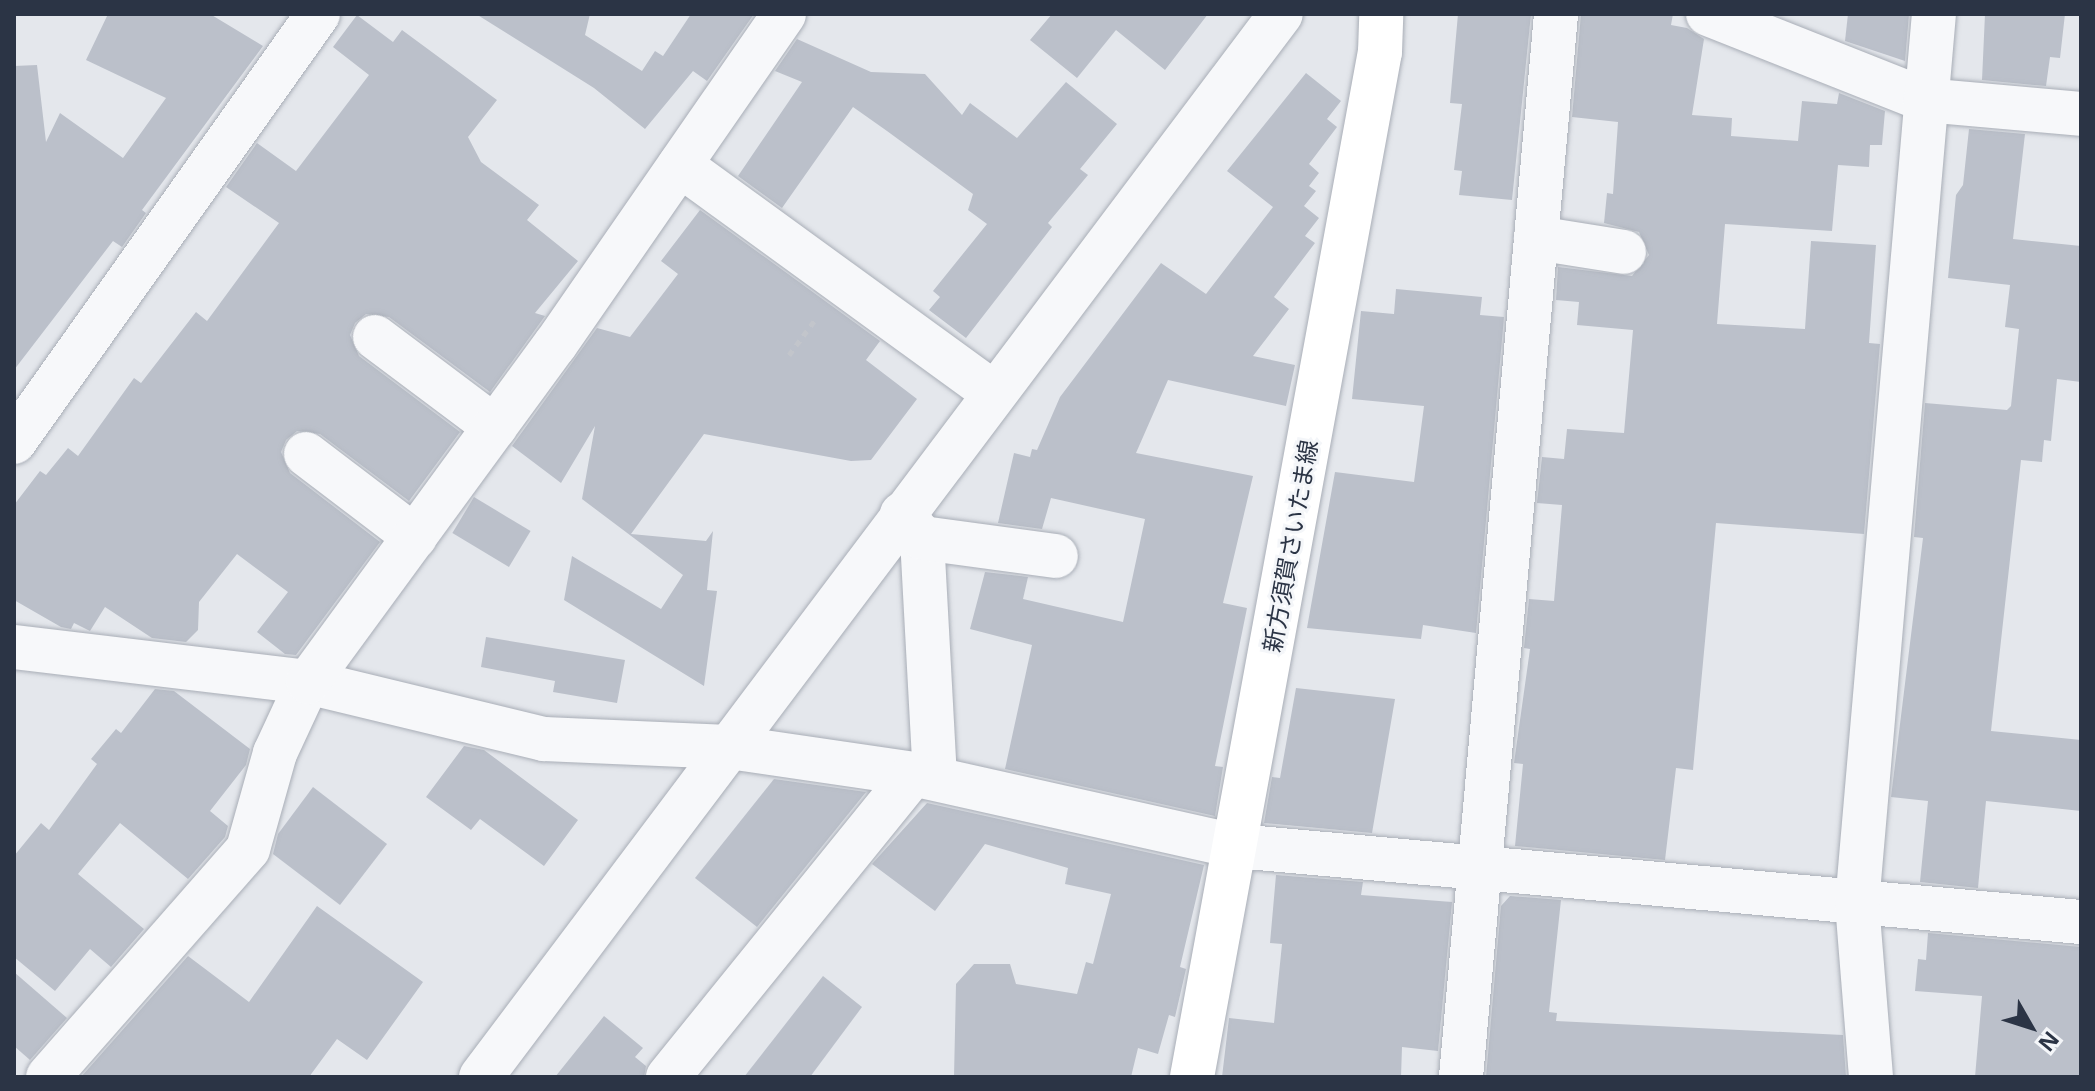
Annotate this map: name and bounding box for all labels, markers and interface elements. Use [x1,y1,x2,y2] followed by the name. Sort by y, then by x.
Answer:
[1257,437,1323,655] street label: 新方須賀さいたま線
[1991,987,2071,1067] north arrow
[2032,1026,2067,1058] text: N

